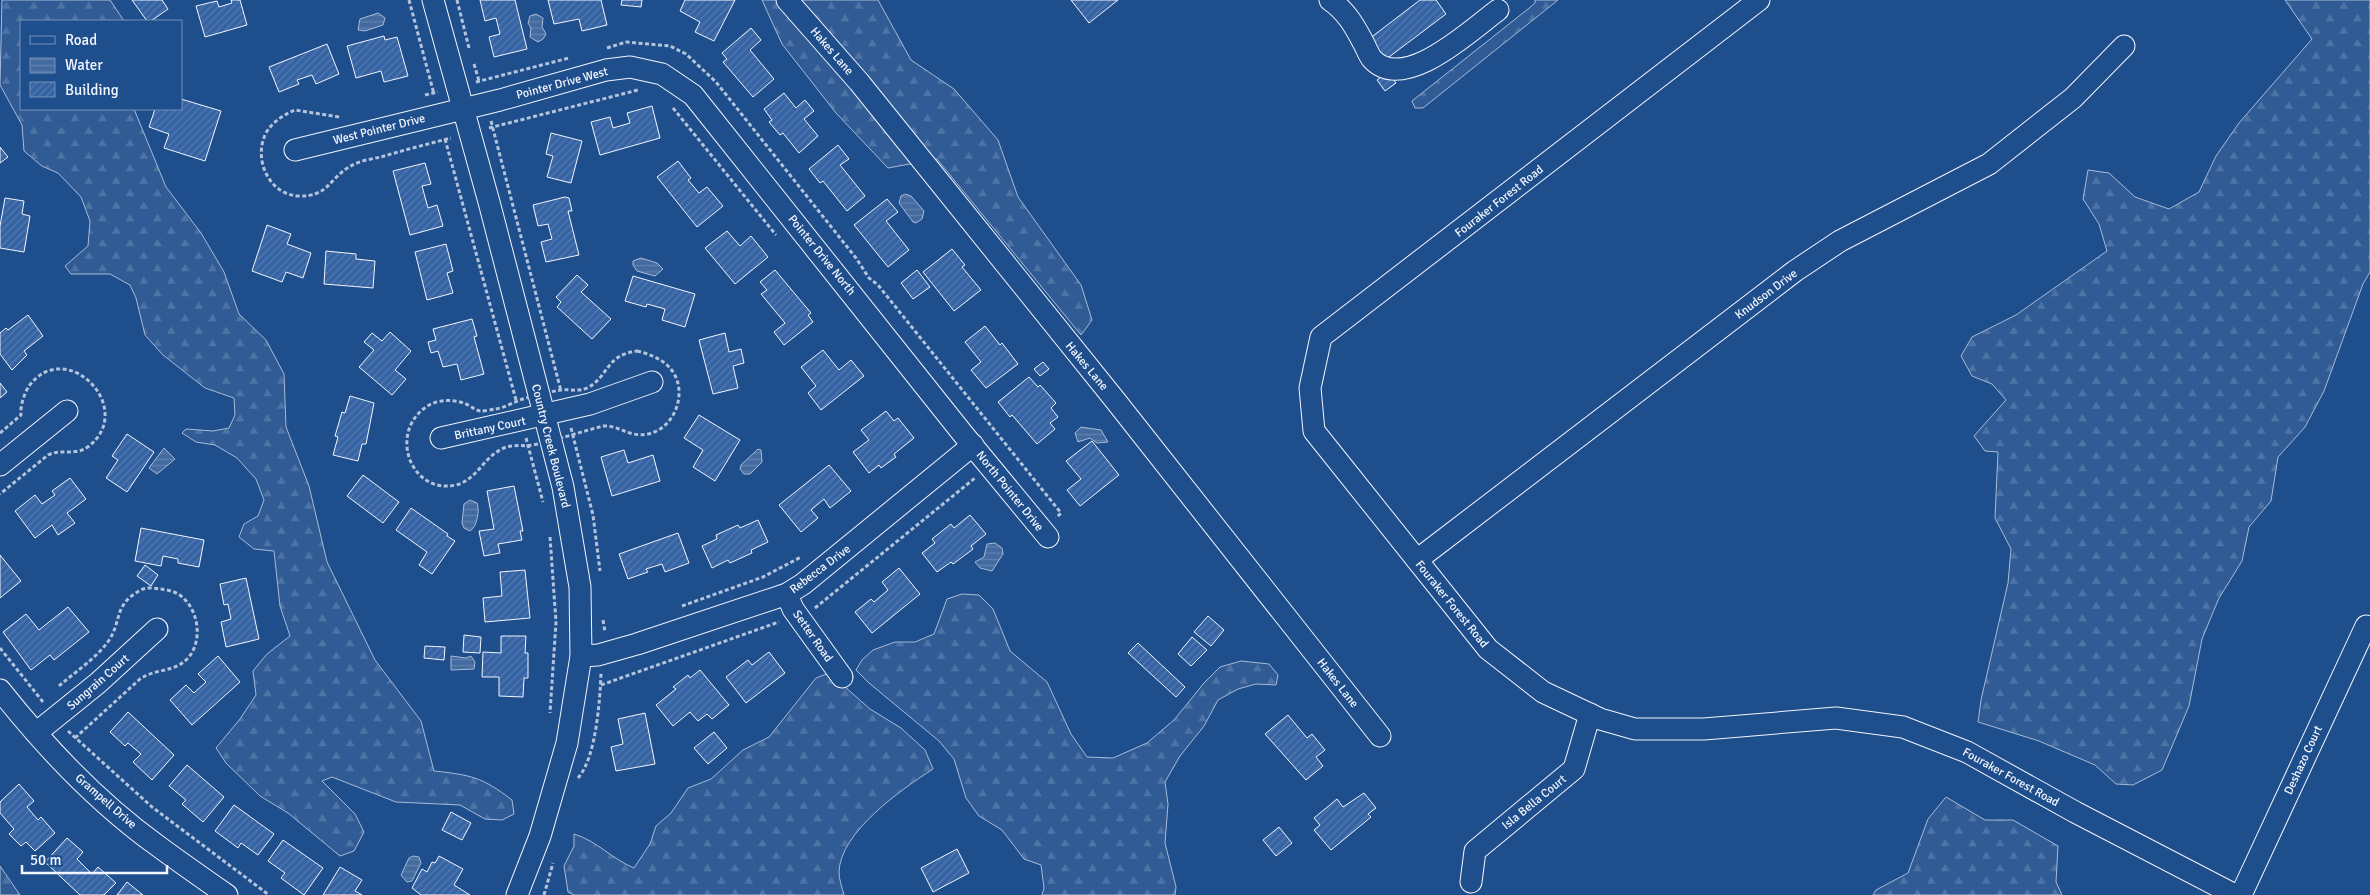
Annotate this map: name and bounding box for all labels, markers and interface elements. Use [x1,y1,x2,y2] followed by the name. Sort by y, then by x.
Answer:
[20,20,182,110] legend
[807,24,857,78] street label: Hakes Lane
[65,31,97,49] text: Road
[65,56,103,74] text: Water
[515,64,610,103] street label: Pointer Drive West
[65,81,119,99] text: Building
[332,111,427,148] street label: West Pointer Drive
[1452,162,1547,241] street label: Fouraker Forest Road
[785,212,859,298] street label: Pointer Drive North
[1732,266,1800,323] street label: Knudson Drive
[1062,339,1111,394] street label: Hakes Lane
[528,383,573,510] street label: Country Creek Boulevard
[453,414,527,443] street label: Brittany Court
[973,448,1047,534] street label: North Pointer Drive
[787,542,854,597] street label: Rebecca Drive
[1412,558,1491,651] street label: Fouraker Forest Road
[789,608,836,665] street label: Setter Road
[64,651,133,714] street label: Sungrain Court
[1314,656,1362,711] street label: Hakes Lane
[2281,723,2326,797] street label: Deshazo Court
[1960,745,2062,810] street label: Fouraker Forest Road
[72,771,139,832] street label: Grampell Drive
[1499,772,1570,833] street label: Isla Bella Court
[22,842,168,874] scale bar
[30,851,61,869] text: 50 m

